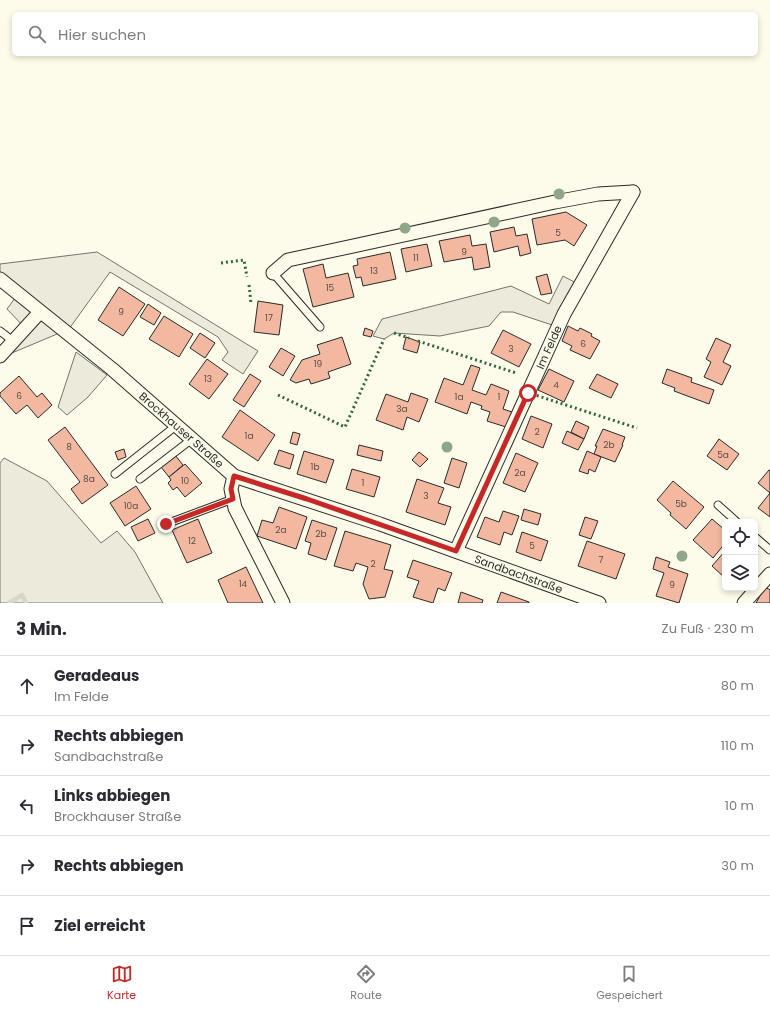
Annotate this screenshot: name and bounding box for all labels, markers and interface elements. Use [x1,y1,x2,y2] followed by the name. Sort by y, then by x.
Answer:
[12,12,758,56] search box
[26,23,48,45] icon: search
[58,24,146,45] text: Hier suchen
[555,227,561,239] house number: 5
[461,246,467,258] house number: 9
[413,252,419,264] house number: 11
[370,265,378,277] house number: 13
[326,282,335,294] house number: 15
[118,306,124,318] house number: 9
[265,312,273,324] house number: 17
[532,323,566,372] street label: Im Felde
[580,338,586,350] house number: 6
[508,343,514,355] house number: 3
[314,358,323,370] house number: 19
[204,373,212,385] house number: 13
[553,379,559,391] house number: 4
[519,384,537,402] route start
[136,388,227,472] street label: Brockhauser Straße
[16,390,22,402] house number: 6
[455,391,463,403] house number: 1a
[498,391,501,403] house number: 1
[396,403,408,415] house number: 3a
[534,426,540,438] house number: 2
[245,430,253,442] house number: 1a
[603,439,615,451] house number: 2b
[66,441,72,453] house number: 8
[717,449,729,461] house number: 5a
[311,461,319,473] house number: 1b
[514,467,526,479] house number: 2a
[83,473,95,485] house number: 8a
[181,475,190,487] house number: 10
[362,477,365,489] house number: 1
[423,490,429,502] house number: 3
[675,498,687,510] house number: 5b
[124,500,138,512] house number: 10a
[157,515,175,533] route end
[722,519,758,591] map controls
[722,519,758,555] button: locate
[275,524,287,536] house number: 2a
[315,528,327,540] house number: 2b
[188,535,196,547] house number: 12
[529,540,535,552] house number: 5
[472,551,565,597] street label: Sandbachstraße
[599,554,604,566] house number: 7
[722,555,758,591] button: layers
[370,558,376,570] house number: 2
[239,578,248,590] house number: 14
[669,579,675,591] house number: 9
[16,617,67,641] text: 3 Min.
[662,619,754,638] text: Zu Fuß · 230 m
[54,665,139,686] text: Geradeaus
[16,675,38,697] icon: ahead
[721,676,754,695] text: 80 m
[54,687,109,706] text: Im Felde
[54,725,184,746] text: Rechts abbiegen
[16,735,38,757] icon: right
[721,736,754,755] text: 110 m
[54,747,163,766] text: Sandbachstraße
[54,785,170,806] text: Links abbiegen
[16,795,38,817] icon: left
[725,796,754,815] text: 10 m
[54,807,181,826] text: Brockhauser Straße
[16,855,38,877] icon: right
[54,855,184,876] text: Rechts abbiegen
[721,856,754,875] text: 30 m
[16,915,38,937] icon: arrive
[54,915,145,936] text: Ziel erreicht
[107,963,136,1004] tab: Karte
[350,963,382,1004] tab: Route
[596,963,663,1004] tab: Gespeichert

